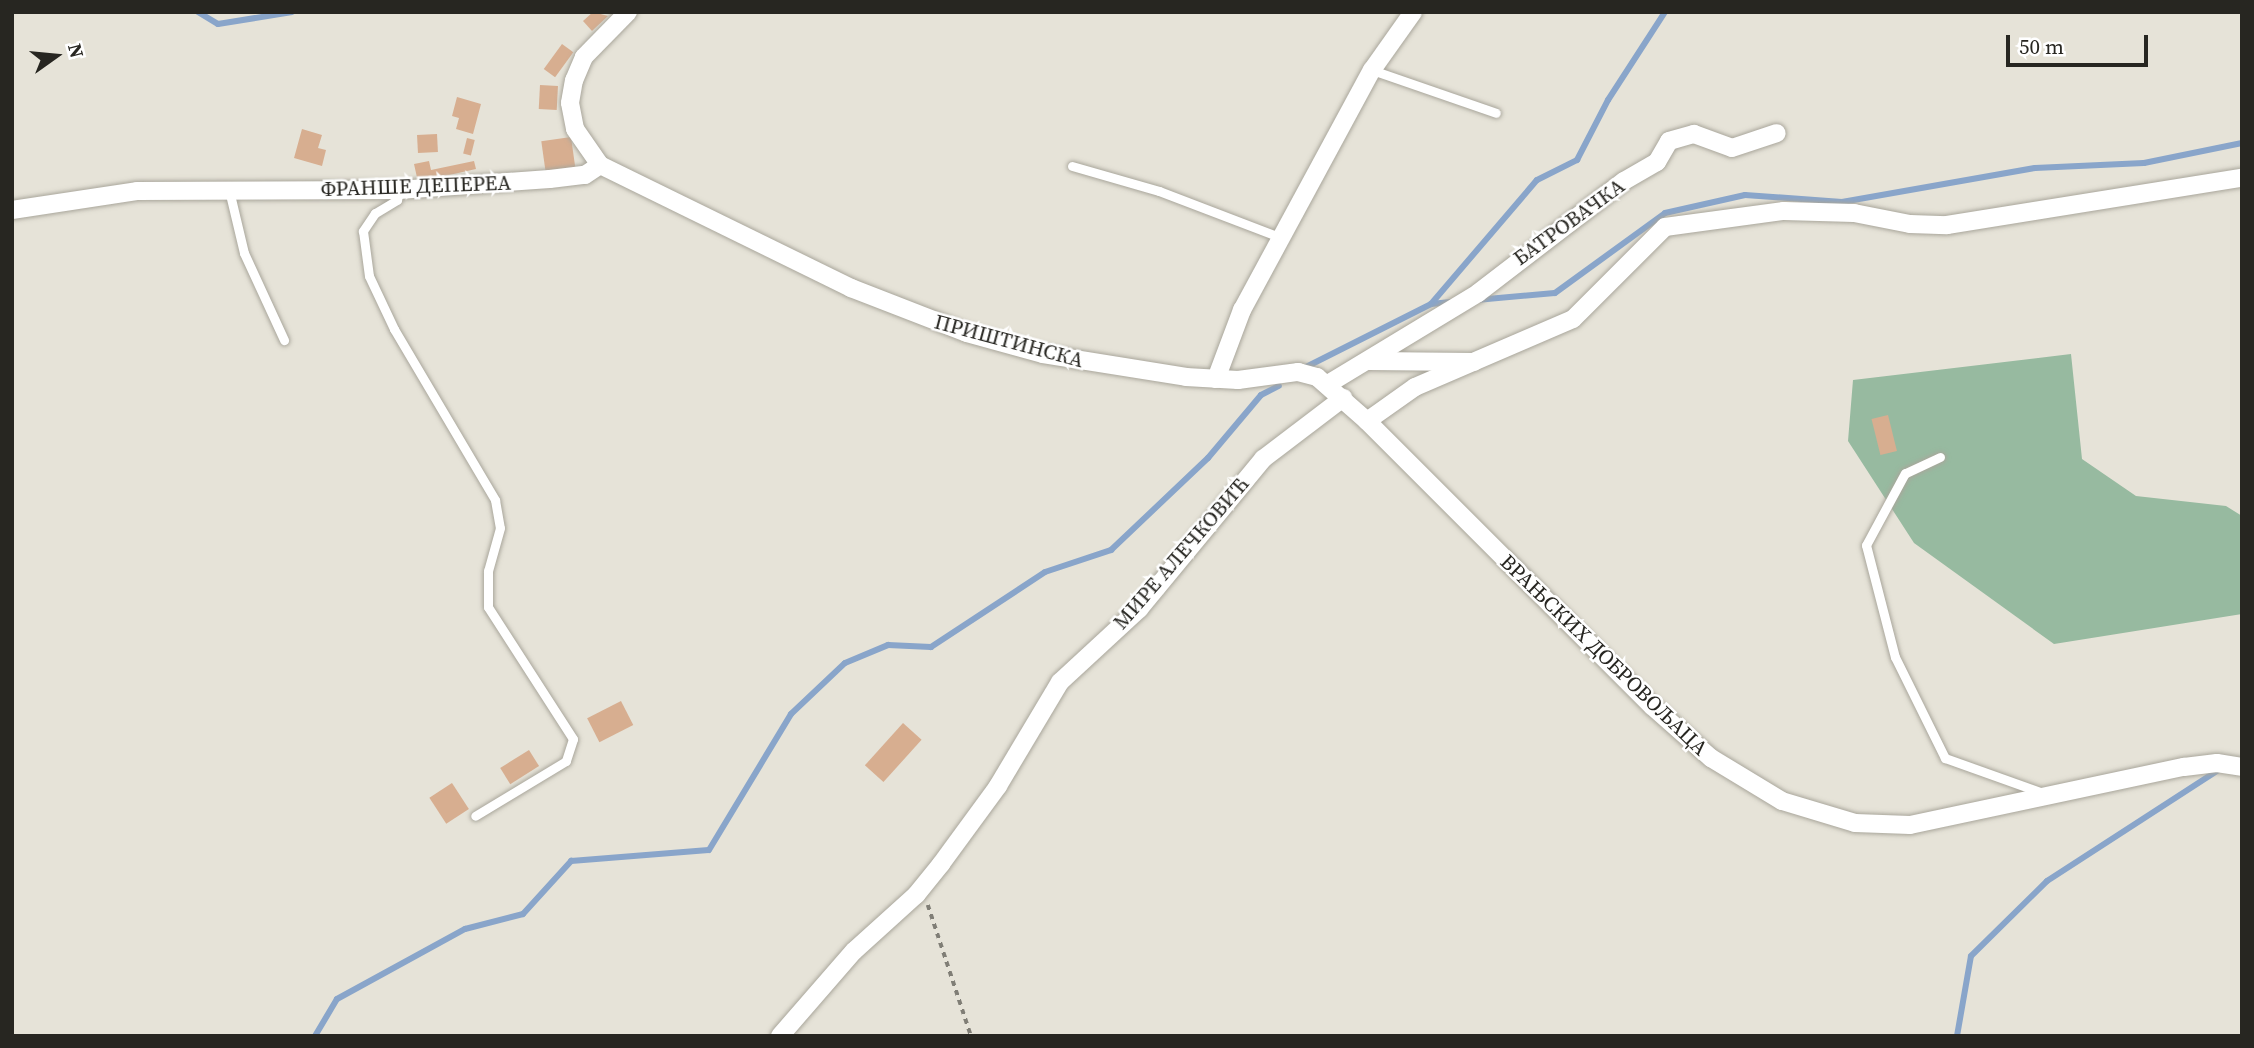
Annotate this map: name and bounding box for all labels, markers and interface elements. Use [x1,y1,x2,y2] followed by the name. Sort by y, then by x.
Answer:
[21,21,91,91] north arrow
[2009,21,2151,65] scale bar
[2019,32,2064,61] text: 50 m
[62,41,91,61] text: N
[320,170,512,202] street label: ФРАНШЕ ДЕПЕРЕА
[1508,173,1630,271] street label: БАТРОВАЧКА
[932,309,1086,373] street label: ПРИШТИНСКА
[1108,472,1254,634] street label: МИРЕ АЛЕЧКОВИЋ
[1495,549,1713,761] street label: ВРАЊСКИХ ДОБРОВОЉАЦА

